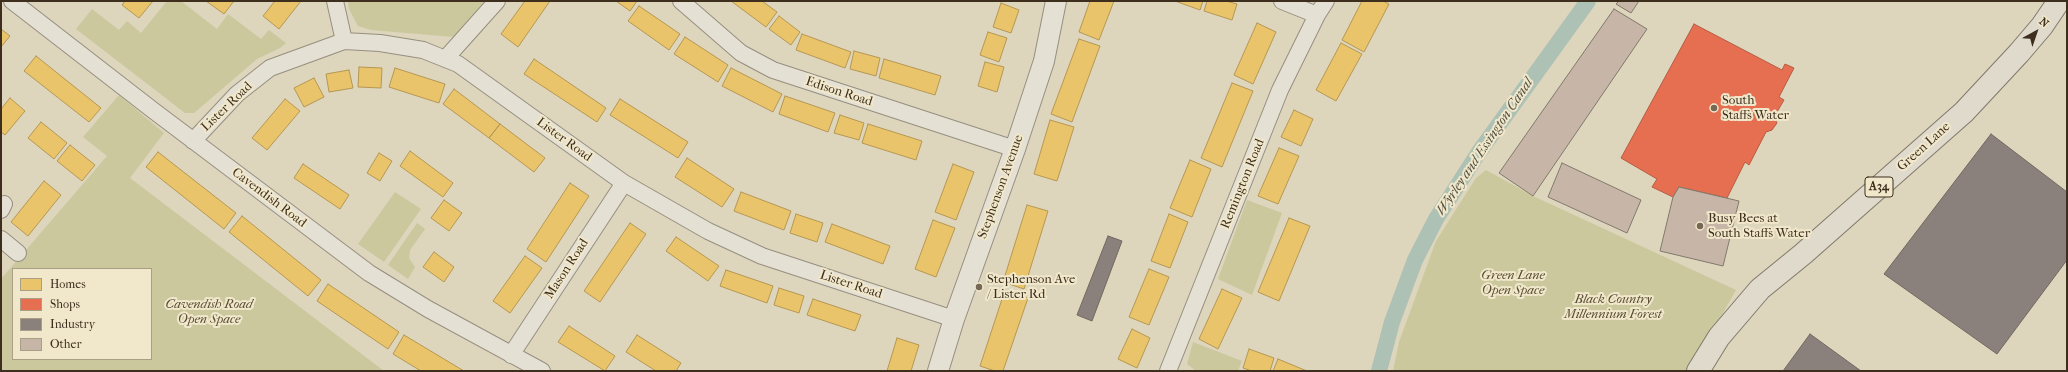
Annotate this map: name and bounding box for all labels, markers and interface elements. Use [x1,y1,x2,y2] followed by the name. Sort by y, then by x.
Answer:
[2016,12,2056,52] north arrow
[2037,15,2051,30] text: N
[804,74,874,110] street label: Edison Road
[1433,75,1537,219] water label: Wyrley and Essington Canal
[198,79,256,135] street label: Lister Road
[1722,93,1789,124] place label: South Staffs Water
[1709,103,1719,113] marker: South Staffs Water
[533,115,595,165] street label: Lister Road
[1894,119,1954,175] street label: Green Lane
[975,133,1027,241] street label: Stephenson Avenue
[1218,137,1268,231] street label: Remington Road
[229,165,309,231] street label: Cavendish Road
[1865,177,1893,197] road number: A34
[1708,211,1810,242] place label: Busy Bees at South Staffs Water
[1695,221,1705,231] marker: Busy Bees at South Staffs Water
[542,236,592,302] street label: Mason Road
[12,268,152,360] legend
[818,268,884,302] street label: Lister Road
[1481,268,1545,299] park label: Green Lane Open Space
[987,272,1075,303] place label: Stephenson Ave / Lister Rd
[50,277,86,291] text: Homes
[974,282,984,292] marker: Stephenson Ave / Lister Rd
[1564,292,1662,323] park label: Black Country Millennium Forest
[50,297,80,311] text: Shops
[165,297,253,328] park label: Cavendish Road Open Space
[50,317,95,331] text: Industry
[50,337,82,351] text: Other

